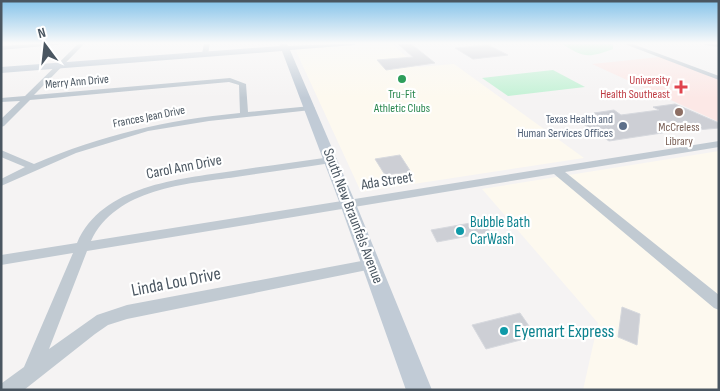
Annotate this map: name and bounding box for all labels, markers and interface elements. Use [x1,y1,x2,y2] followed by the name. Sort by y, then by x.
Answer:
[20,20,70,70] north arrow
[36,24,48,42] text: N
[44,72,110,92] street label: Merry Ann Drive
[396,73,408,85] marker: Tru-Fit Athletic Clubs
[600,73,670,102] place label: University Health Southeast
[674,80,688,94] marker: University Health Southeast
[373,87,430,116] place label: Tru-Fit Athletic Clubs
[112,103,187,131] street label: Frances Jean Drive
[673,106,685,118] marker: McCreless Library
[517,112,613,141] place label: Texas Health and Human Services Offices
[617,120,629,132] marker: Texas Health and Human Services Offices
[658,120,700,149] place label: McCreless Library
[318,146,388,286] street label: South New Braunfels Avenue
[145,150,223,184] street label: Carol Ann Drive
[359,167,415,195] street label: Ada Street
[470,213,530,249] place label: Bubble Bath CarWash
[454,225,466,237] marker: Bubble Bath CarWash
[129,263,223,301] street label: Linda Lou Drive
[514,321,614,342] place label: Eyemart Express
[498,325,510,337] marker: Eyemart Express

